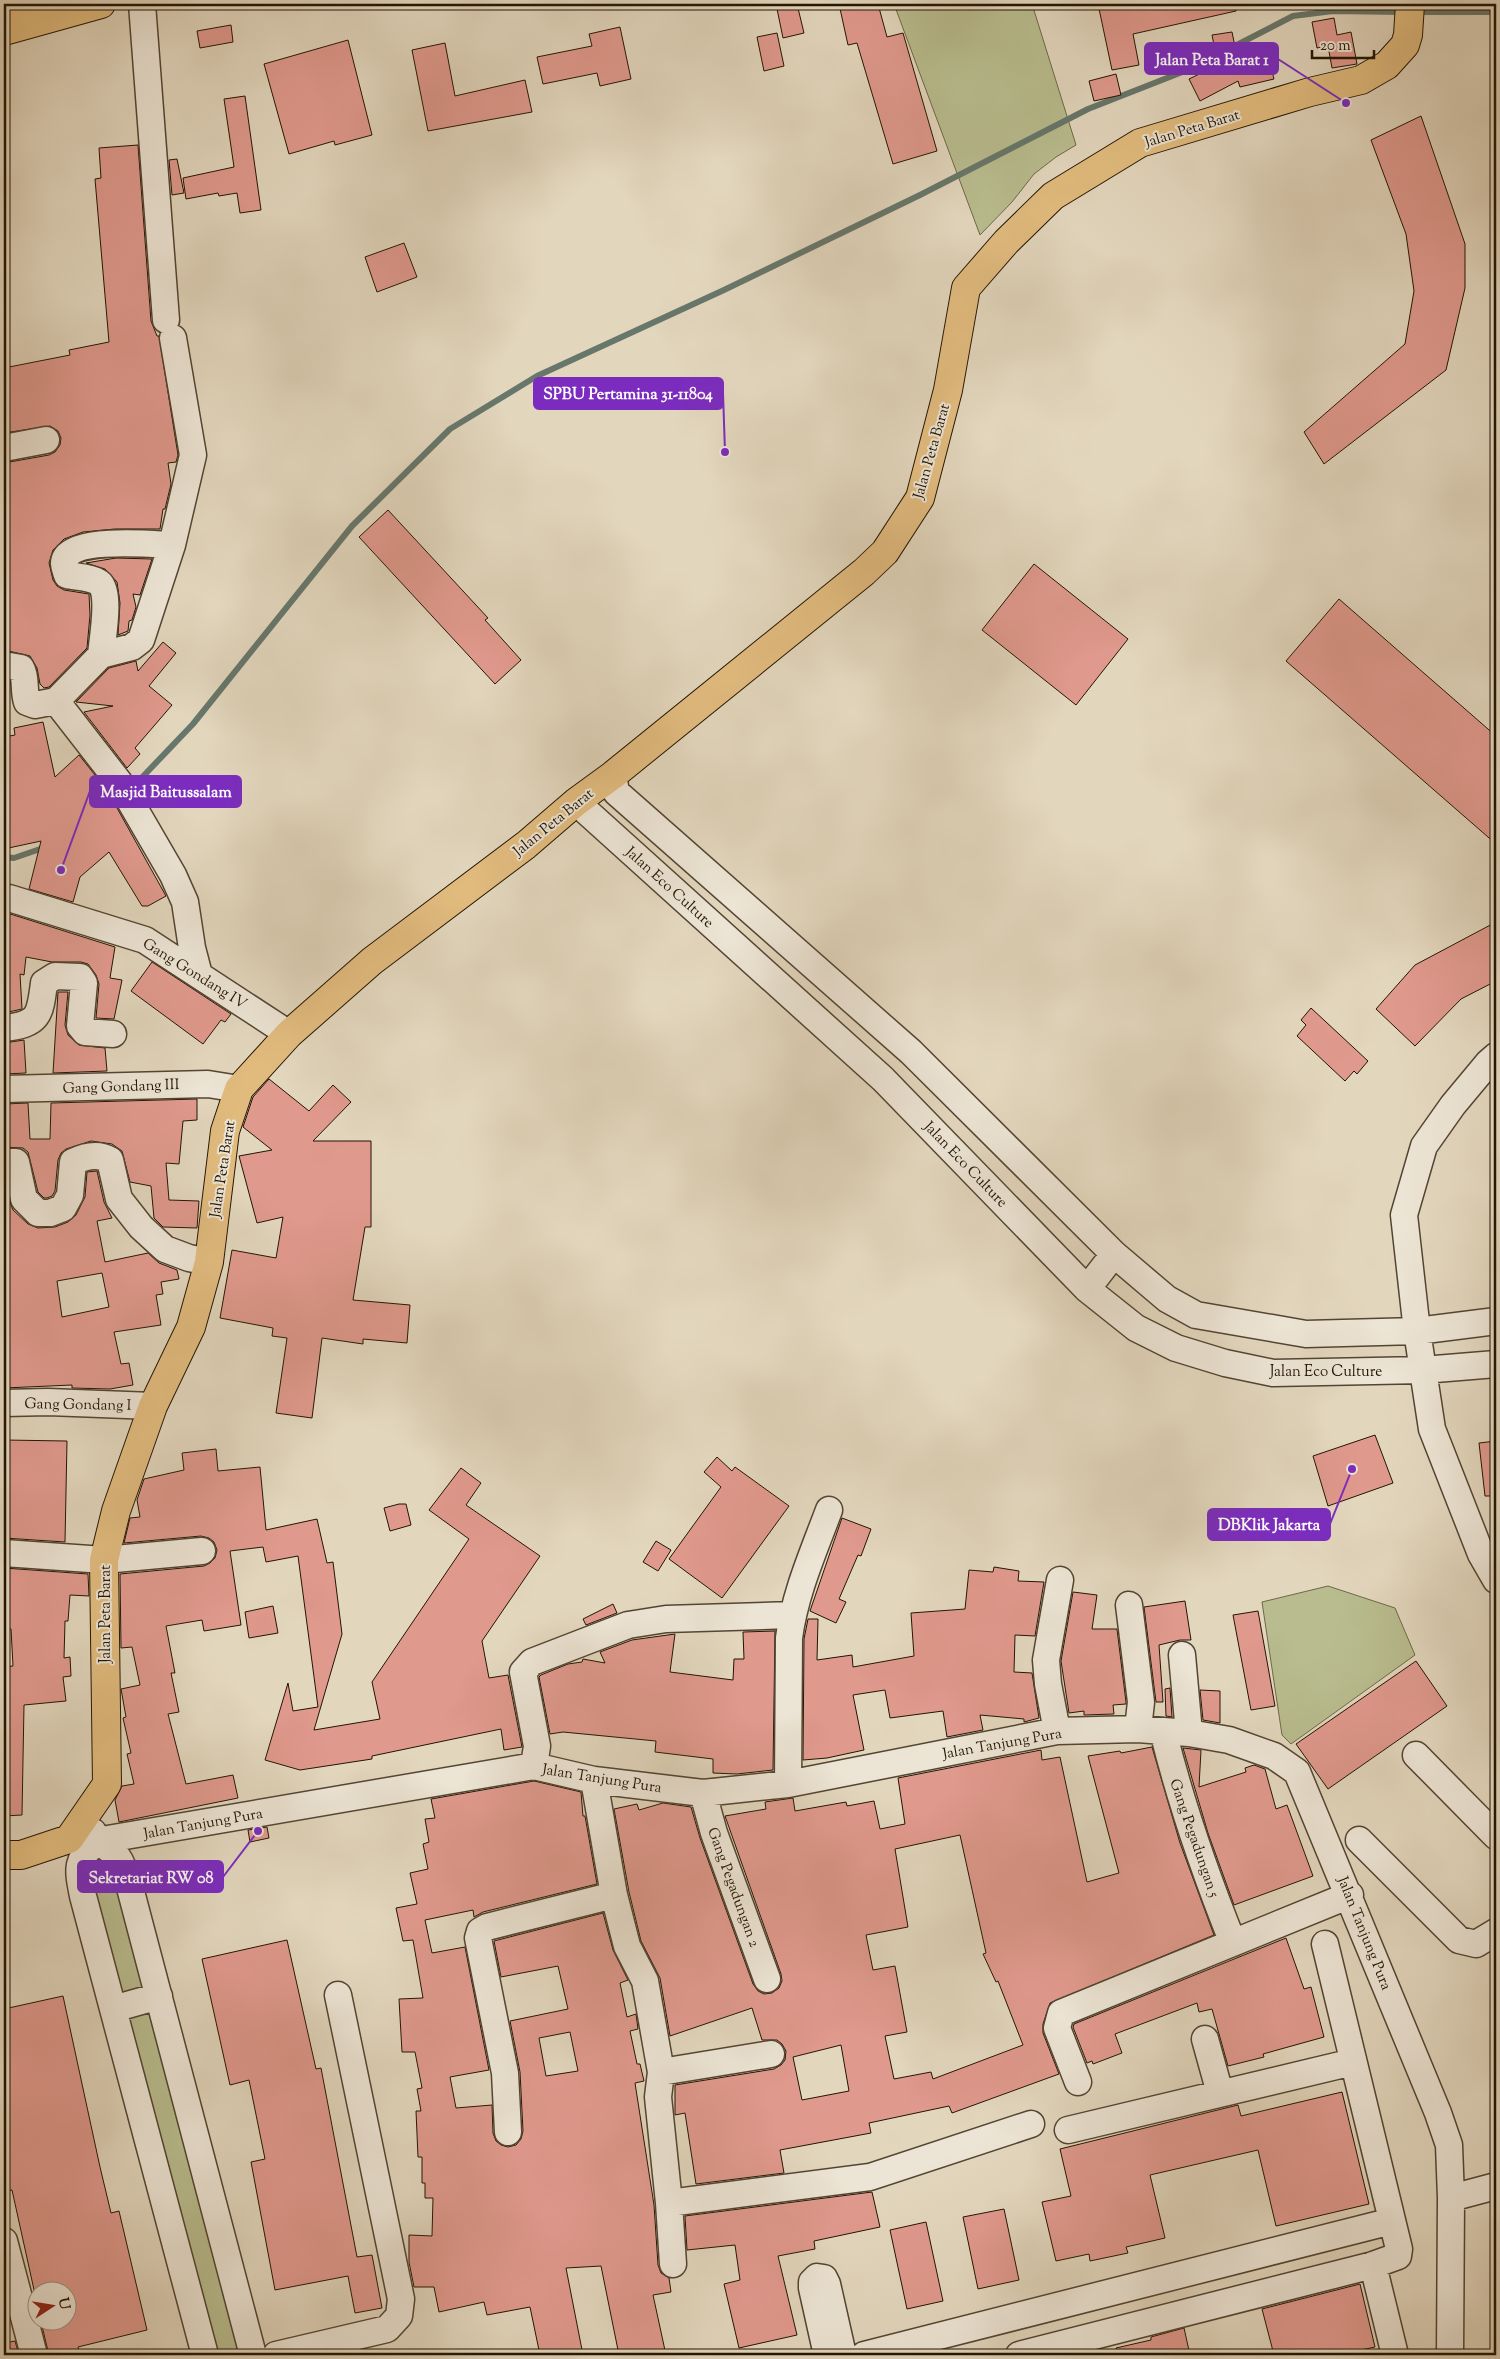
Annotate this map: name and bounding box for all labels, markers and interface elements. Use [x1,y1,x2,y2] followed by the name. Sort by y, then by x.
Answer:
[1312,28,1375,60] scale bar
[1320,36,1351,57] text: 20 m
[1145,43,1278,74] callout: Jalan Peta Barat 1
[1153,50,1269,73] text: Jalan Peta Barat 1
[1142,105,1242,154] street label: Jalan Peta Barat
[534,378,723,409] callout: SPBU Pertamina 31-11804
[543,384,713,407] text: SPBU Pertamina 31-11804
[909,401,956,502] street label: Jalan Peta Barat
[90,776,241,807] callout: Masjid Baitussalam
[100,782,232,805] text: Masjid Baitussalam
[508,784,599,863] street label: Jalan Peta Barat
[619,842,718,934] street label: Jalan Eco Culture
[138,934,250,1015] street label: Gang Gondang IV
[62,1075,180,1100] street label: Gang Gondang III
[918,1117,1012,1213] street label: Jalan Eco Culture
[205,1119,242,1220] street label: Jalan Peta Barat
[1269,1362,1382,1383] street label: Jalan Eco Culture
[24,1394,132,1417] street label: Gang Gondang I
[1208,1509,1330,1540] callout: DBKlik Jakarta
[1218,1515,1321,1538] text: DBKlik Jakarta
[96,1565,117,1664] street label: Jalan Peta Barat
[940,1724,1064,1765] street label: Jalan Tanjung Pura
[540,1760,663,1799] street label: Jalan Tanjung Pura
[1163,1776,1224,1901] street label: Gang Pegadungan 5
[141,1804,265,1845] street label: Jalan Tanjung Pura
[701,1825,764,1950] street label: Gang Pegadungan 2
[78,1861,223,1892] callout: Sekretariat RW 08
[88,1868,214,1891] text: Sekretariat RW 08
[1331,1873,1396,1993] street label: Jalan Tanjung Pura
[28,2282,78,2332] north arrow
[52,2296,74,2312] text: U

